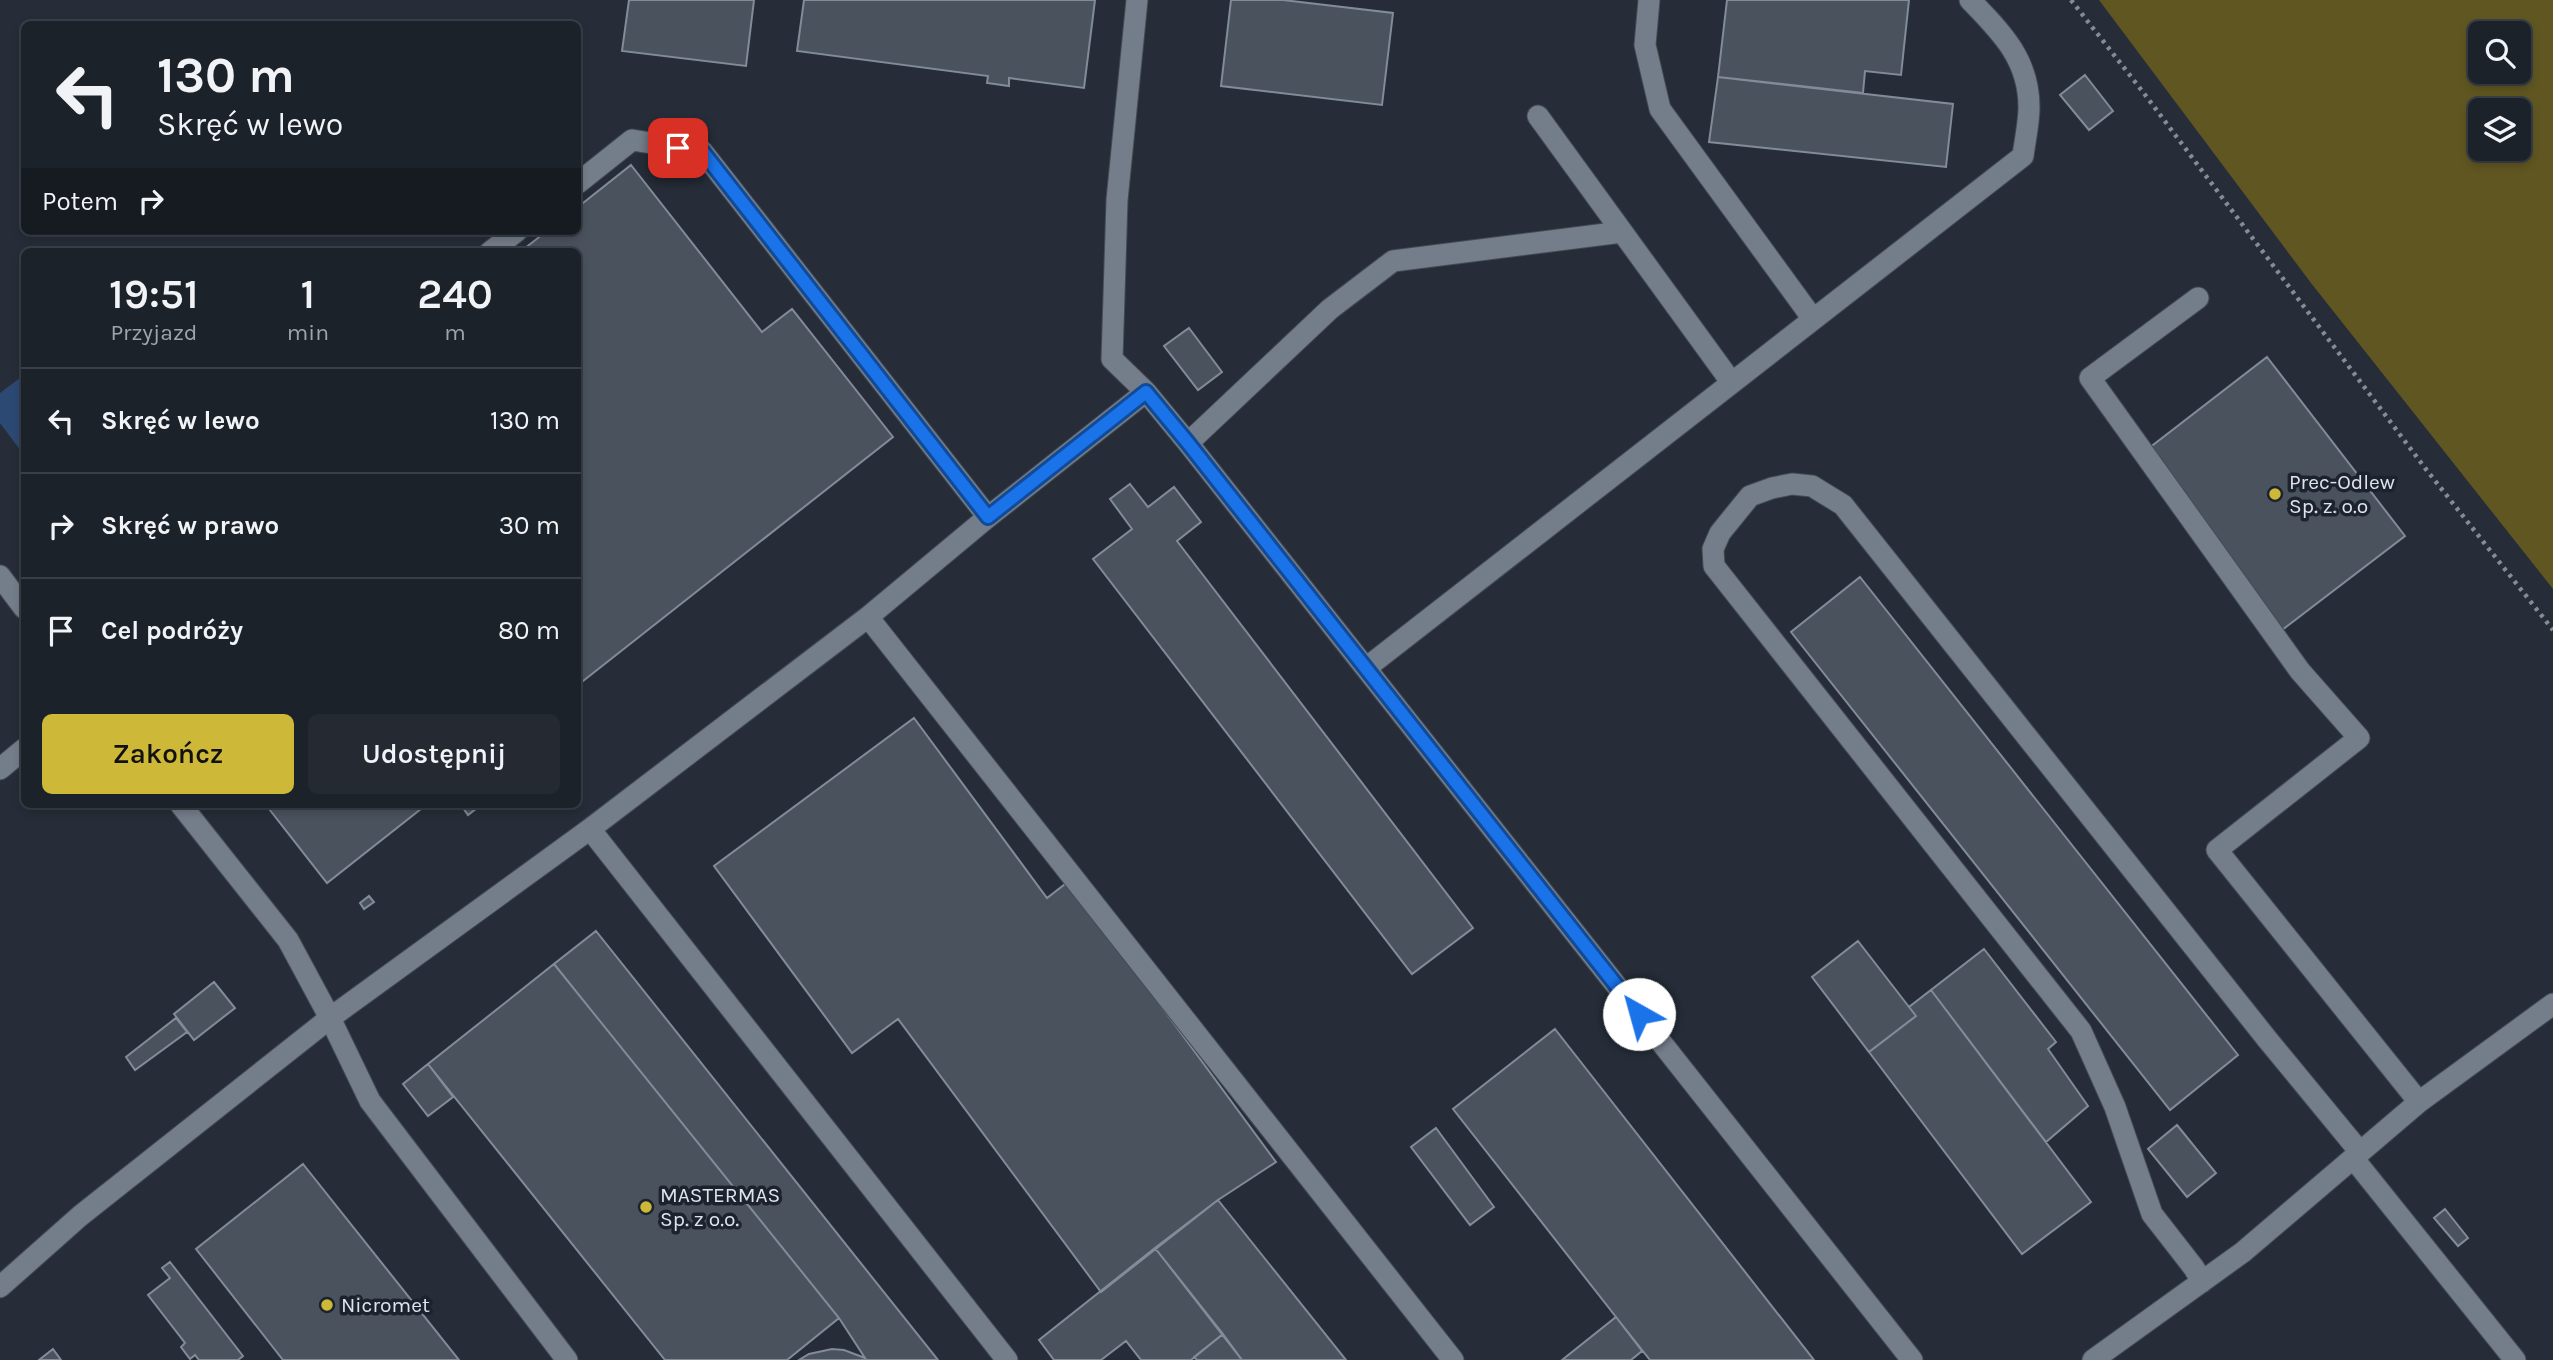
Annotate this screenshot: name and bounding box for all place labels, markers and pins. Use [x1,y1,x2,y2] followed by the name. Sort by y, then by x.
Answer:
[648,118,708,178] pin
[2289,470,2395,518] place label: Prec-Odlew Sp. z. o.o
[2267,486,2283,502] marker: Prec-Odlew Sp. z. o.o
[660,1183,780,1231] place label: MASTERMAS Sp. z o.o.
[638,1199,654,1215] marker: MASTERMAS Sp. z o.o.
[341,1293,430,1317] place label: Nicromet
[319,1297,335,1313] marker: Nicromet

